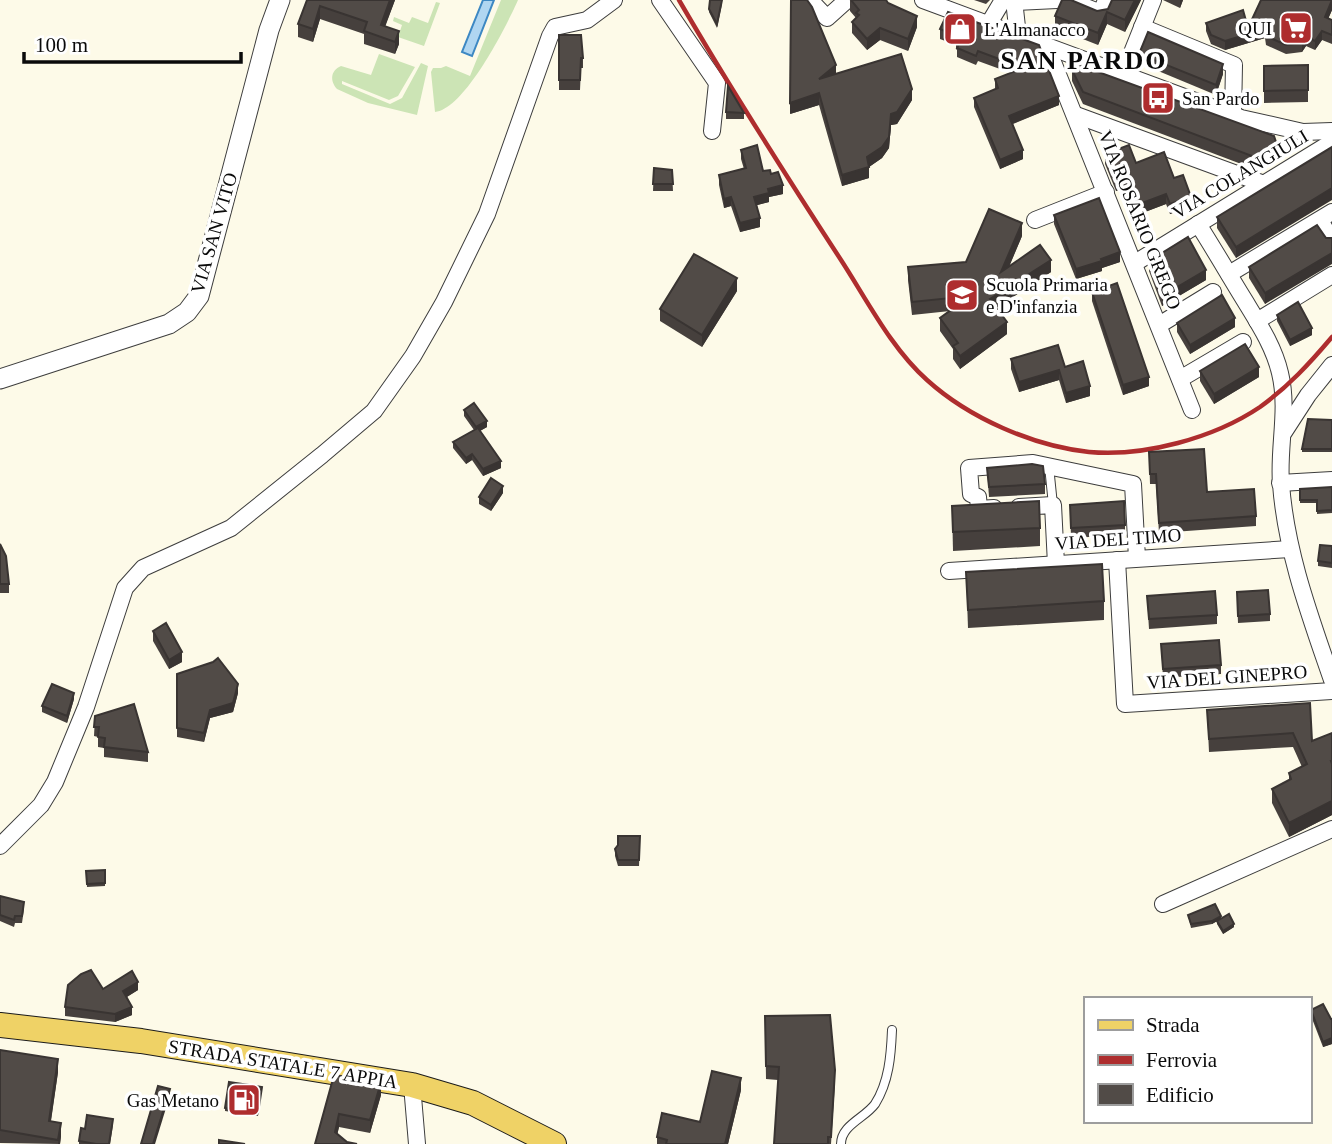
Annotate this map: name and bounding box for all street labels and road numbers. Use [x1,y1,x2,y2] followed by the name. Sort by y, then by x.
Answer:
[1168,125,1312,223] street label: VIA COLANGIULI
[1094,127,1186,313] street label: VIA ROSARIO GREGO
[187,170,241,296] street label: VIA SAN VITO
[1054,524,1182,554] street label: VIA DEL TIMO
[1146,661,1308,693] street label: VIA DEL GINEPRO
[167,1035,399,1093] street label: STRADA STATALE 7 APPIA

